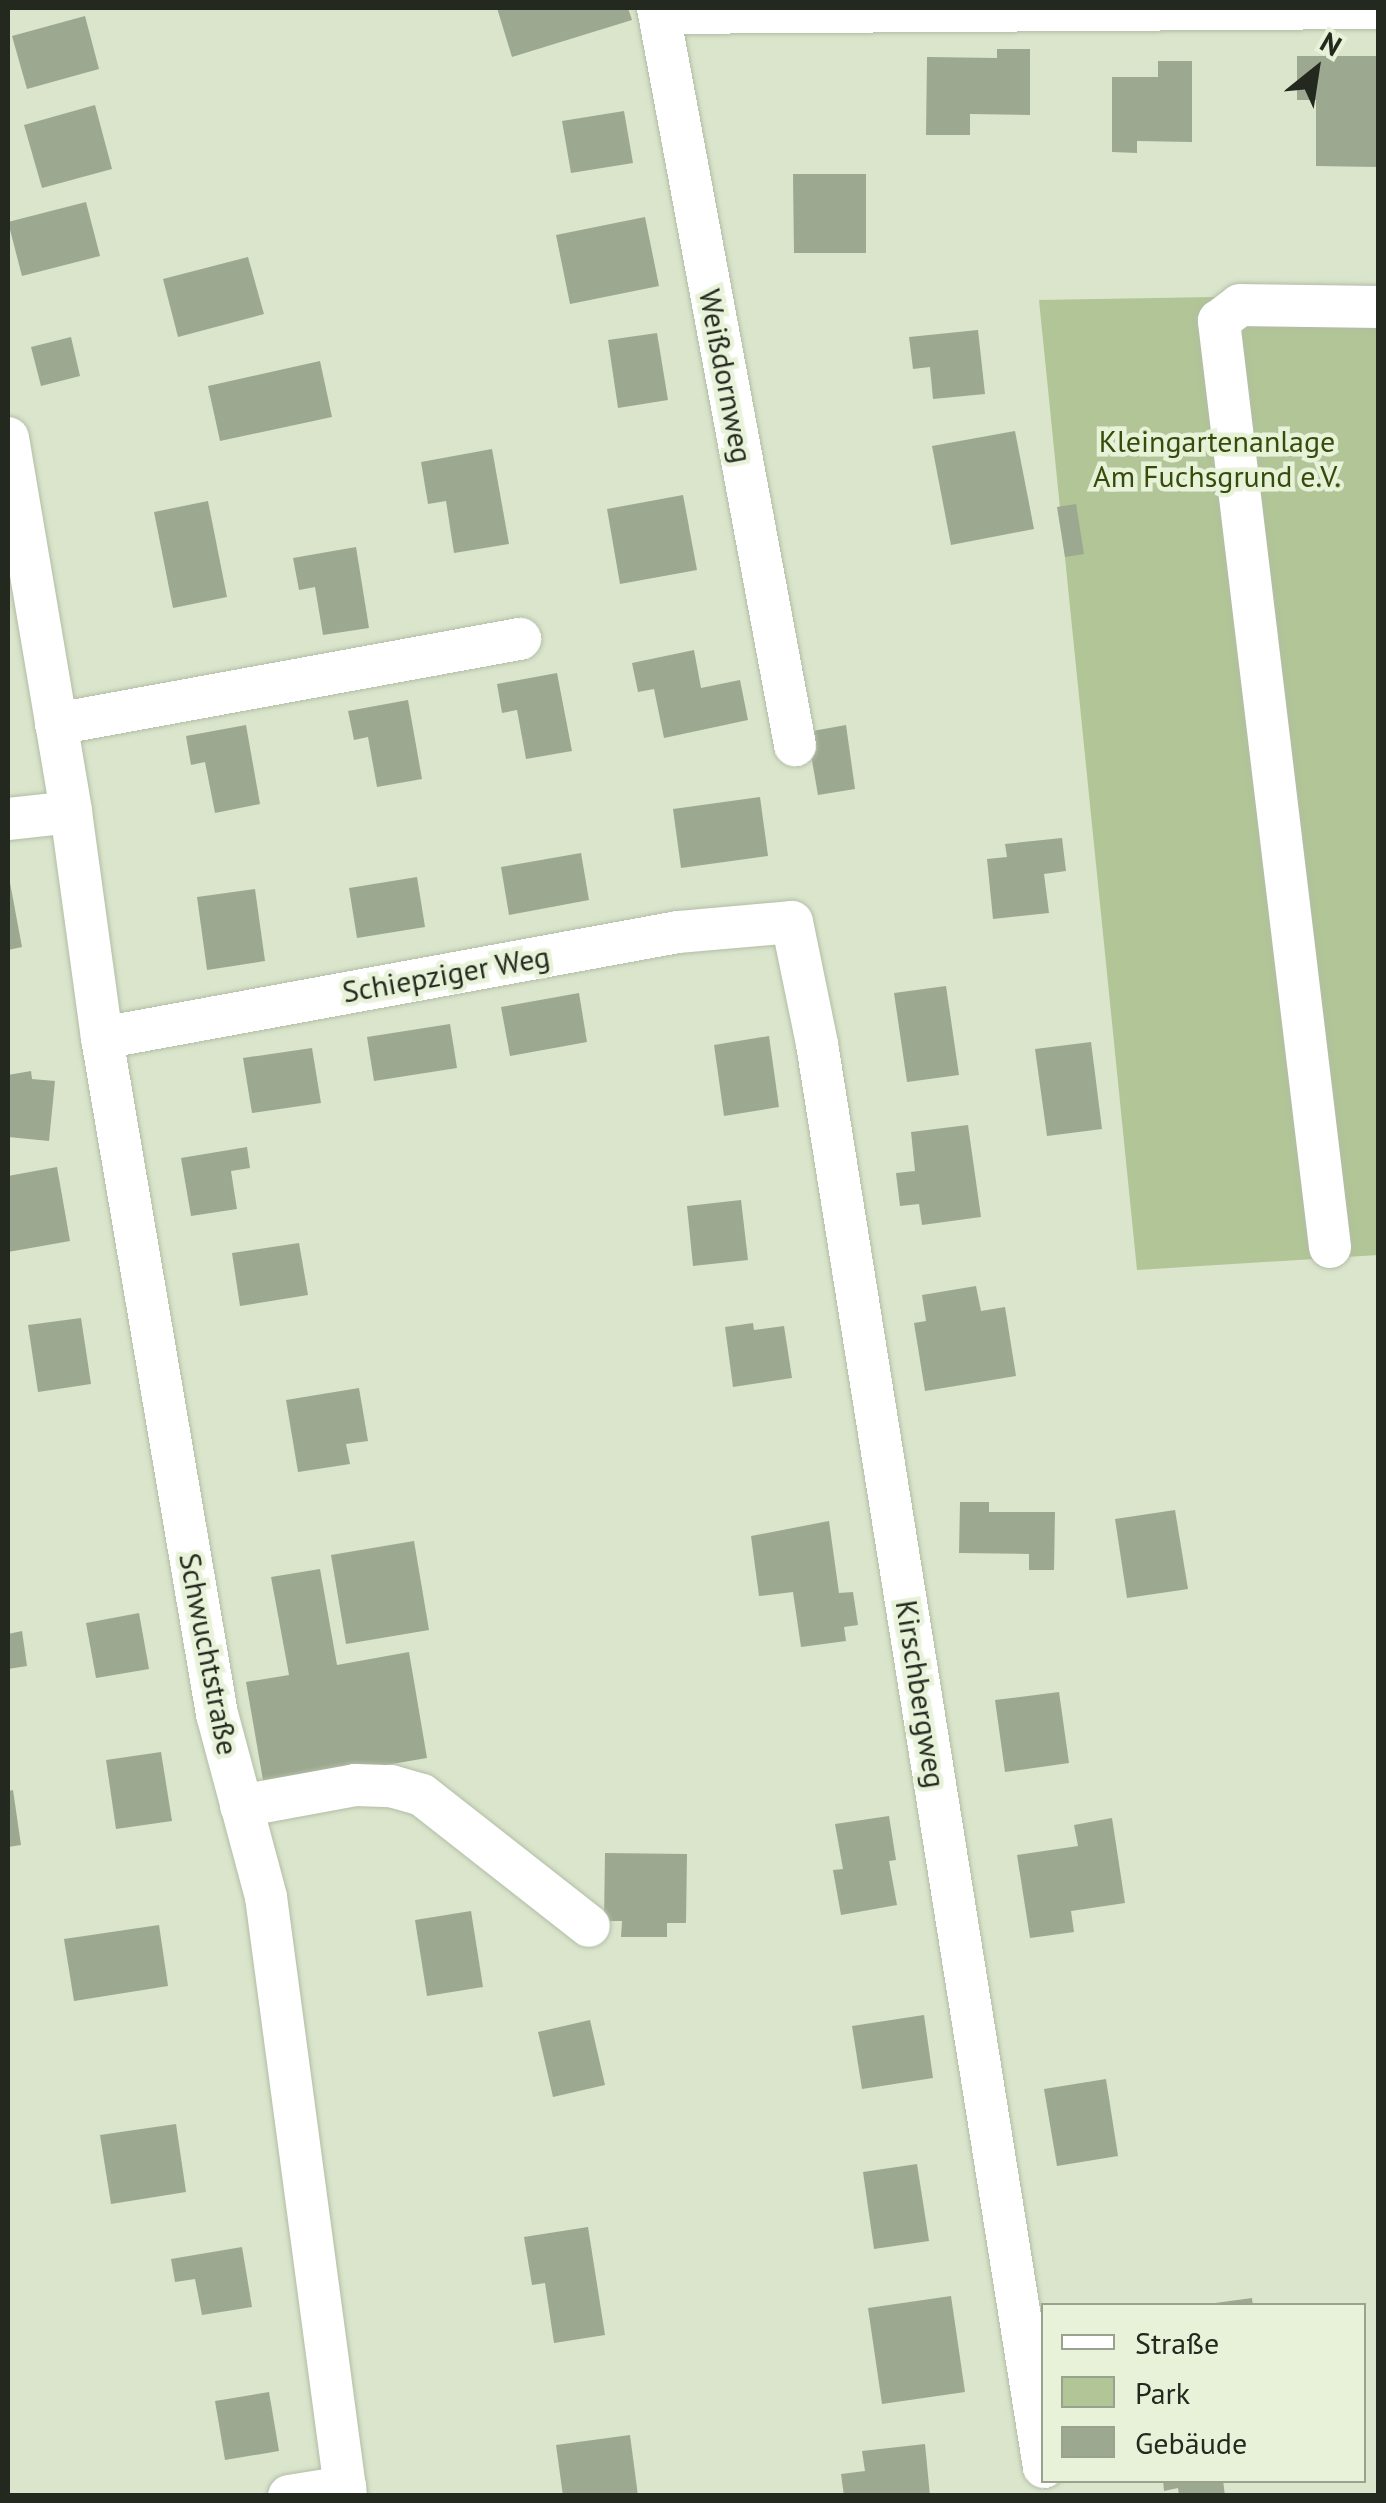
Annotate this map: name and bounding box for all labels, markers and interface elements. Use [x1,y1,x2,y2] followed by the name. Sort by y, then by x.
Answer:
[1266,20,1366,120] north arrow
[1314,23,1348,64] text: N
[692,286,760,466] street label: Weißdornweg
[1093,423,1341,494] park label: Kleingartenanlage Am Fuchsgrund e.V.
[339,938,553,1010] street label: Schiepziger Weg
[172,1550,246,1758] street label: Schwuchtstraße
[888,1598,954,1790] street label: Kirschbergweg
[1041,2303,1366,2483] legend
[1135,2323,1219,2362] text: Straße
[1135,2373,1190,2412] text: Park
[1135,2423,1247,2462] text: Gebäude

